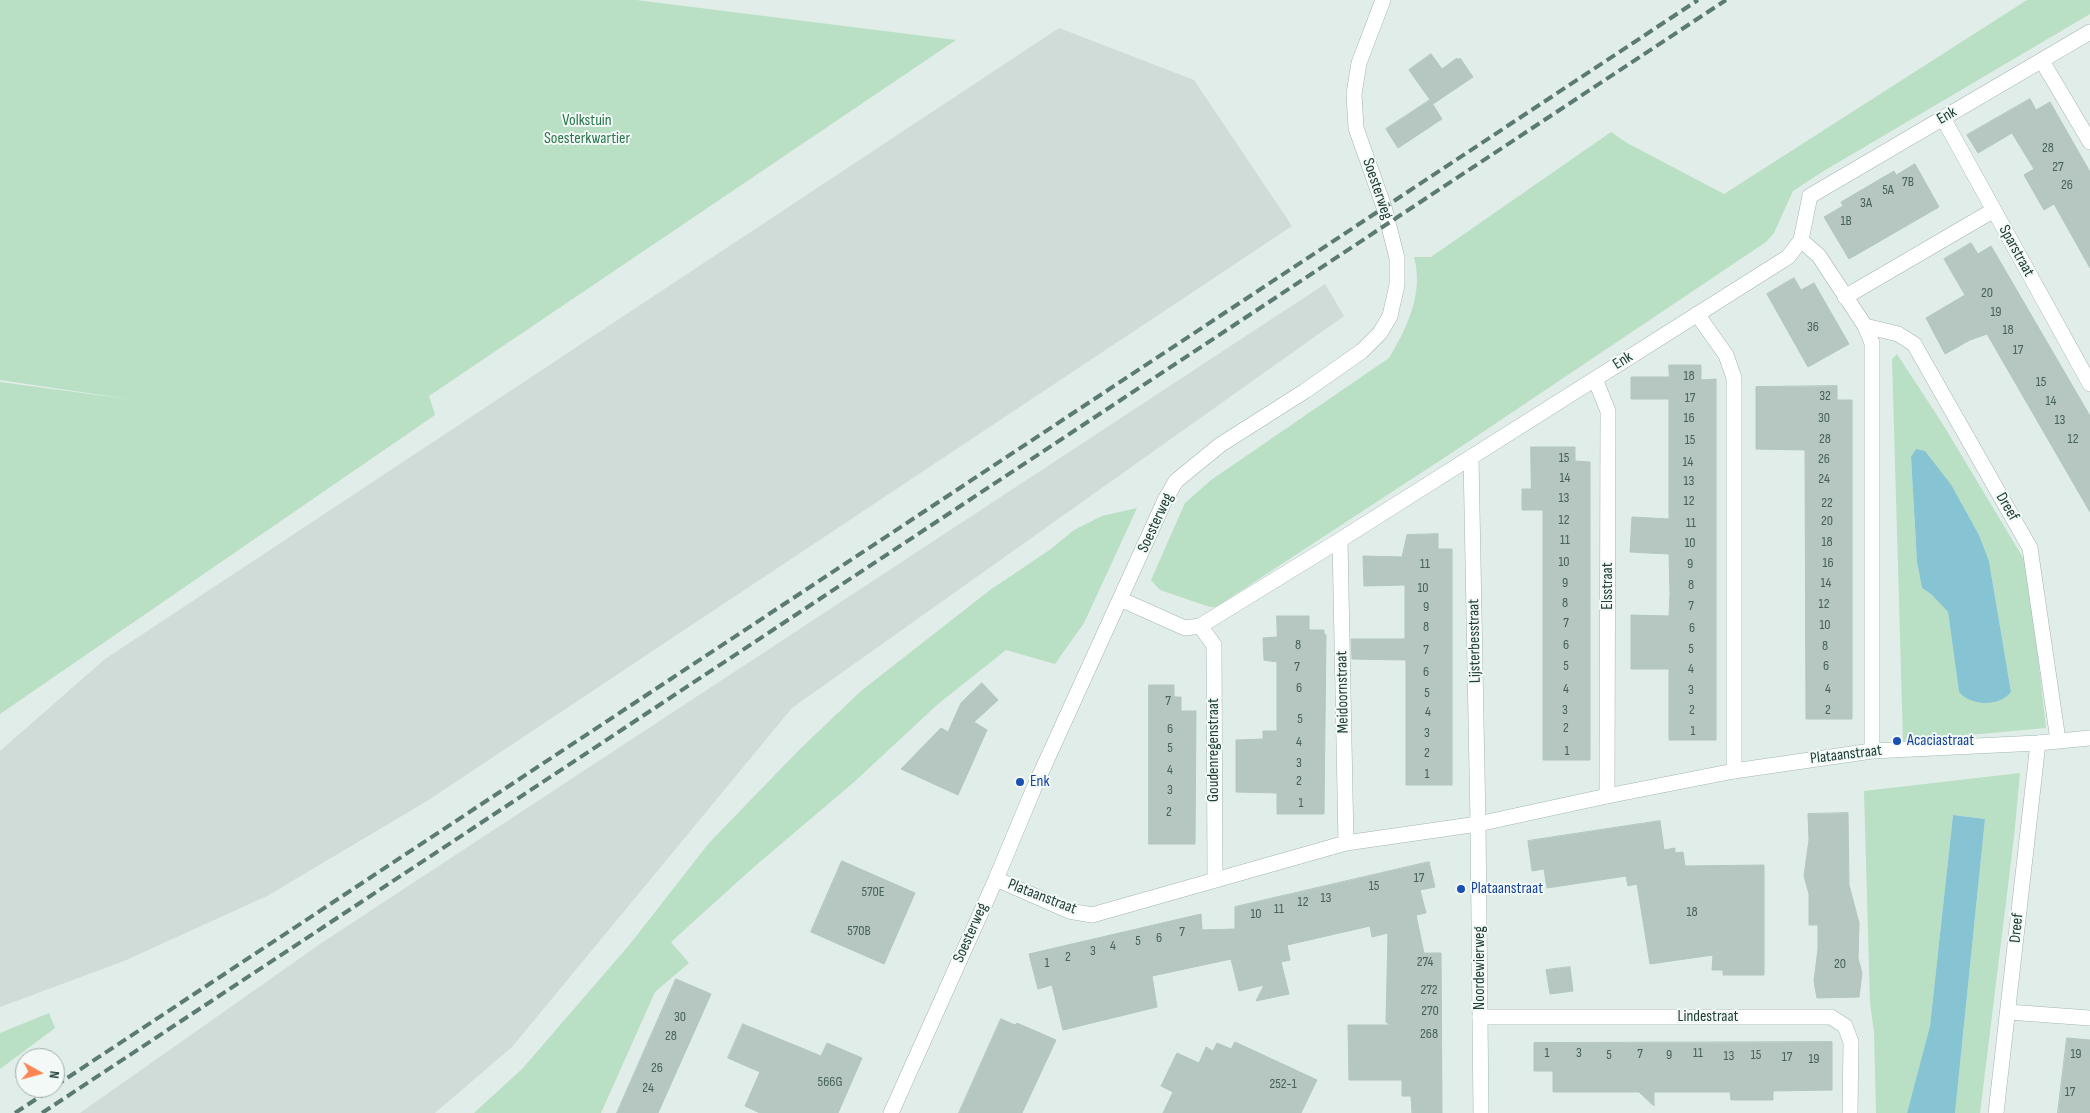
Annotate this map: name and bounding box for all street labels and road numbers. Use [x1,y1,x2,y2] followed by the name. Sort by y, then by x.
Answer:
[1934,103,1960,129] street label: Enk
[1358,156,1396,222] street label: Soesterweg
[1994,222,2038,280] street label: Sparstraat
[1610,348,1636,374] street label: Enk
[1991,489,2023,525] street label: Dreef
[1134,490,1178,556] street label: Soesterweg
[1598,562,1618,610] street label: Elsstraat
[1465,599,1485,683] street label: Lijsterbesstraat
[1333,651,1353,733] street label: Meidoornstraat
[1204,698,1224,802] street label: Goudenregenstraat
[1809,741,1883,769] street label: Plataanstraat
[1005,875,1079,919] street label: Plataanstraat
[949,900,993,966] street label: Soesterweg
[2006,912,2028,944] street label: Dreef
[1470,926,1490,1010] street label: Noordewierweg
[1677,1007,1739,1027] street label: Lindestraat

